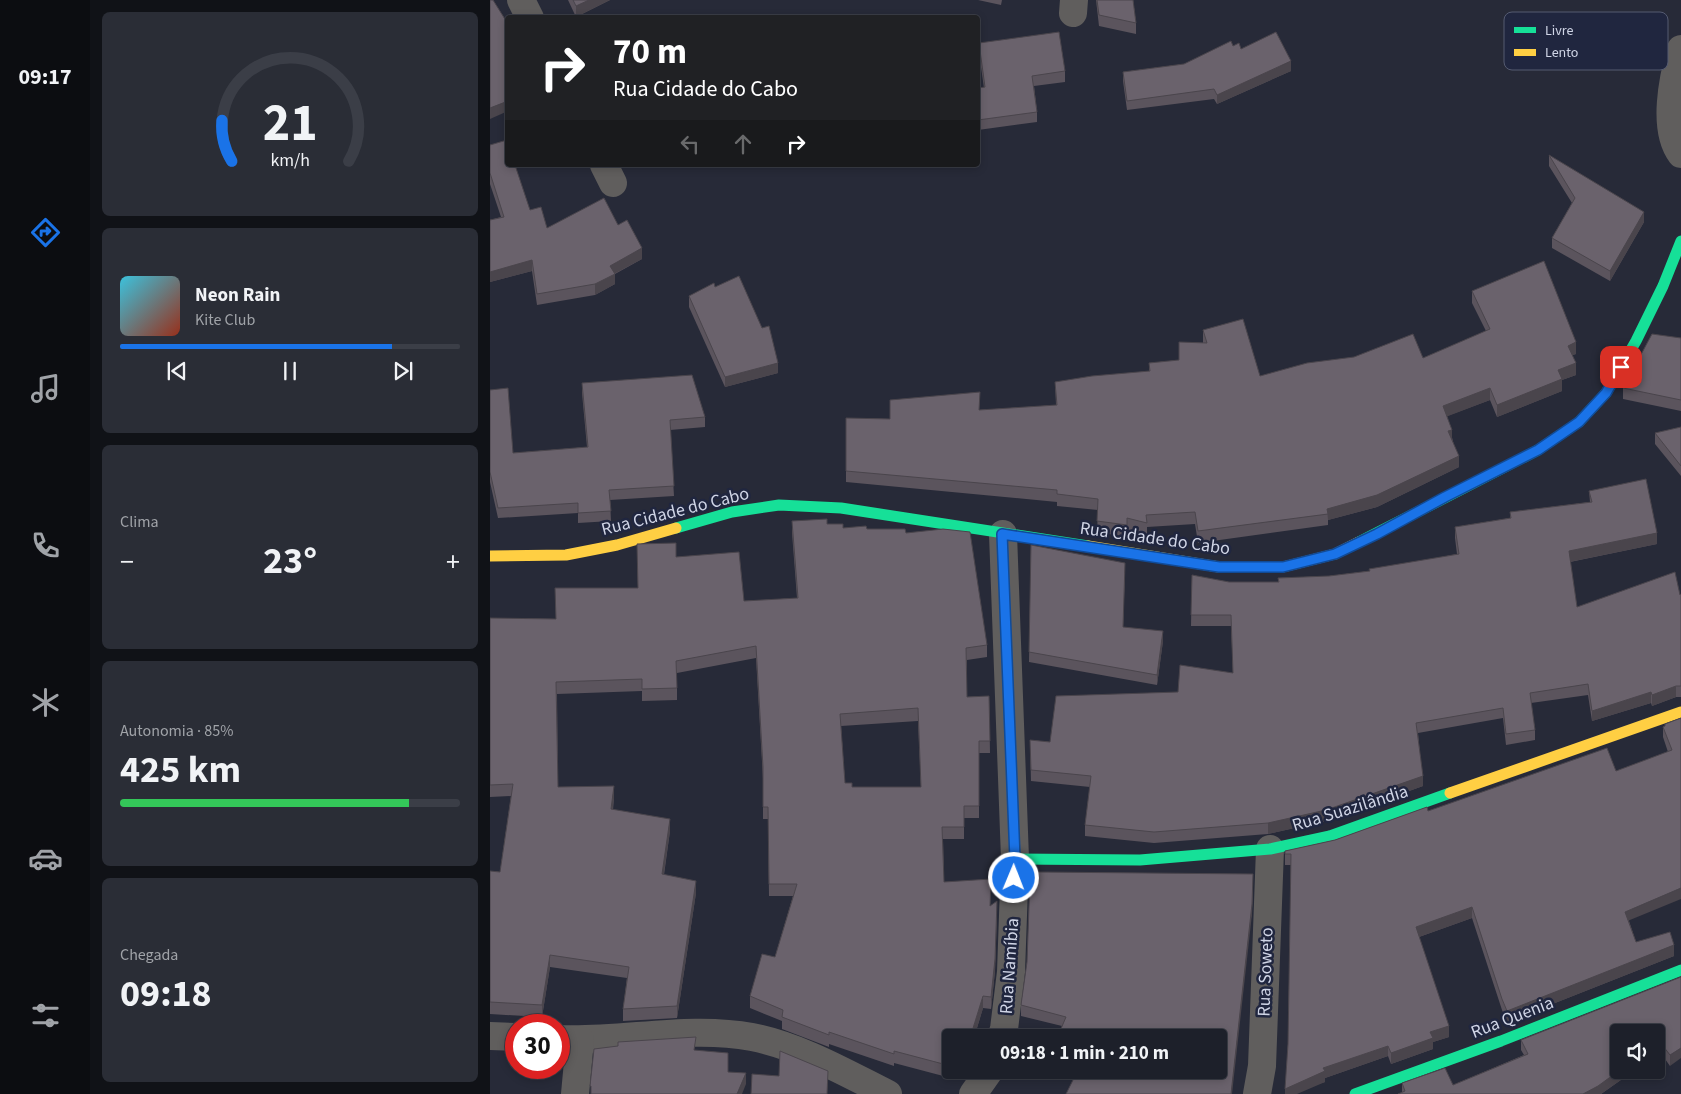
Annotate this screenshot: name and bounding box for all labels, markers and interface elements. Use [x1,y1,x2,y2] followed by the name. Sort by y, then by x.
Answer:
[1504,12,1668,70] legend
[1545,21,1574,41] text: Livre
[613,27,687,77] text: 70 m
[530,35,595,100] icon: right
[1545,43,1578,63] text: Lento
[18,61,72,93] text: 09:17
[613,73,798,105] text: Rua Cidade do Cabo
[263,87,317,161] text: 21
[676,130,704,158] icon: left
[729,130,757,158] icon: ahead
[782,130,810,158] icon: right
[270,148,310,173] text: km/h
[28,215,63,250] icon: directions
[195,282,280,309] text: Neon Rain
[195,309,255,331] text: Kite Club
[1600,346,1642,388] pin
[1607,353,1635,381] icon: arrive
[163,357,191,385] icon: previous
[276,357,304,385] icon: pause
[389,357,417,385] icon: next
[28,371,63,406] icon: music
[599,481,752,542] street label: Rua Cidade do Cabo
[120,511,158,533] text: Clima
[1078,516,1232,561] street label: Rua Cidade do Cabo
[28,528,63,563] icon: phone
[263,534,317,588] text: 23°
[120,542,134,582] text: −
[446,542,460,582] text: +
[28,685,63,720] icon: climate
[120,720,233,742] text: Autonomia · 85%
[120,743,241,797] text: 425 km
[1289,779,1411,838] street label: Rua Suazilândia
[28,841,63,876] icon: car
[987,851,1039,903] position arrow
[994,917,1025,1015] street label: Rua Namíbia
[1251,927,1280,1017] street label: Rua Soweto
[120,944,178,966] text: Chegada
[120,967,212,1021] text: 09:18
[1467,990,1557,1045] street label: Rua Quenia
[28,998,63,1033] icon: filters
[505,1014,570,1079] speed limit sign: 30
[1610,1024,1665,1079] map controls
[1610,1024,1665,1079] button: sound
[1000,1040,1169,1067] text: 09:18 · 1 min · 210 m

